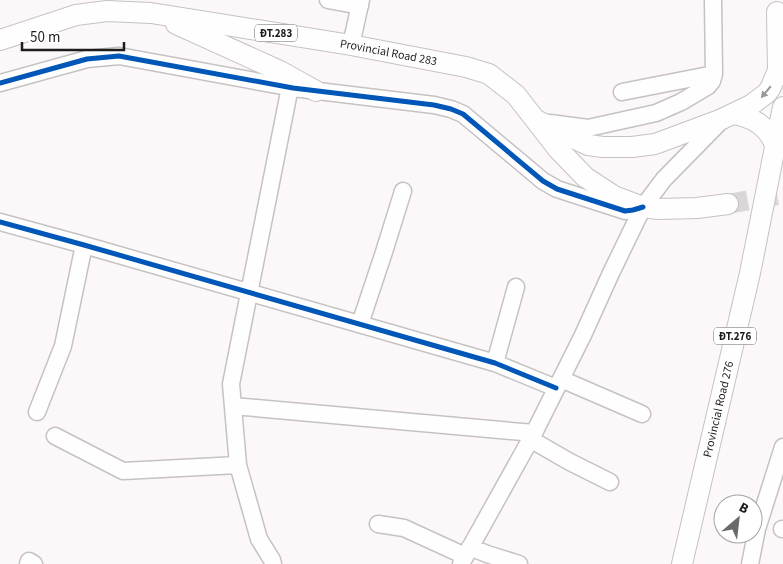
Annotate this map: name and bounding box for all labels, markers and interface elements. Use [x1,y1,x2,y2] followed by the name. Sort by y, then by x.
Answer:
[22,20,125,52] scale bar
[255,24,297,42] road number: ĐT.283
[30,27,60,48] text: 50 m
[339,35,438,70] street label: Provincial Road 283
[761,85,772,98] one-way arrow
[714,328,756,344] road number: ĐT.276
[699,359,738,459] street label: Provincial Road 276
[713,494,763,544] north arrow
[735,498,753,519] text: B

